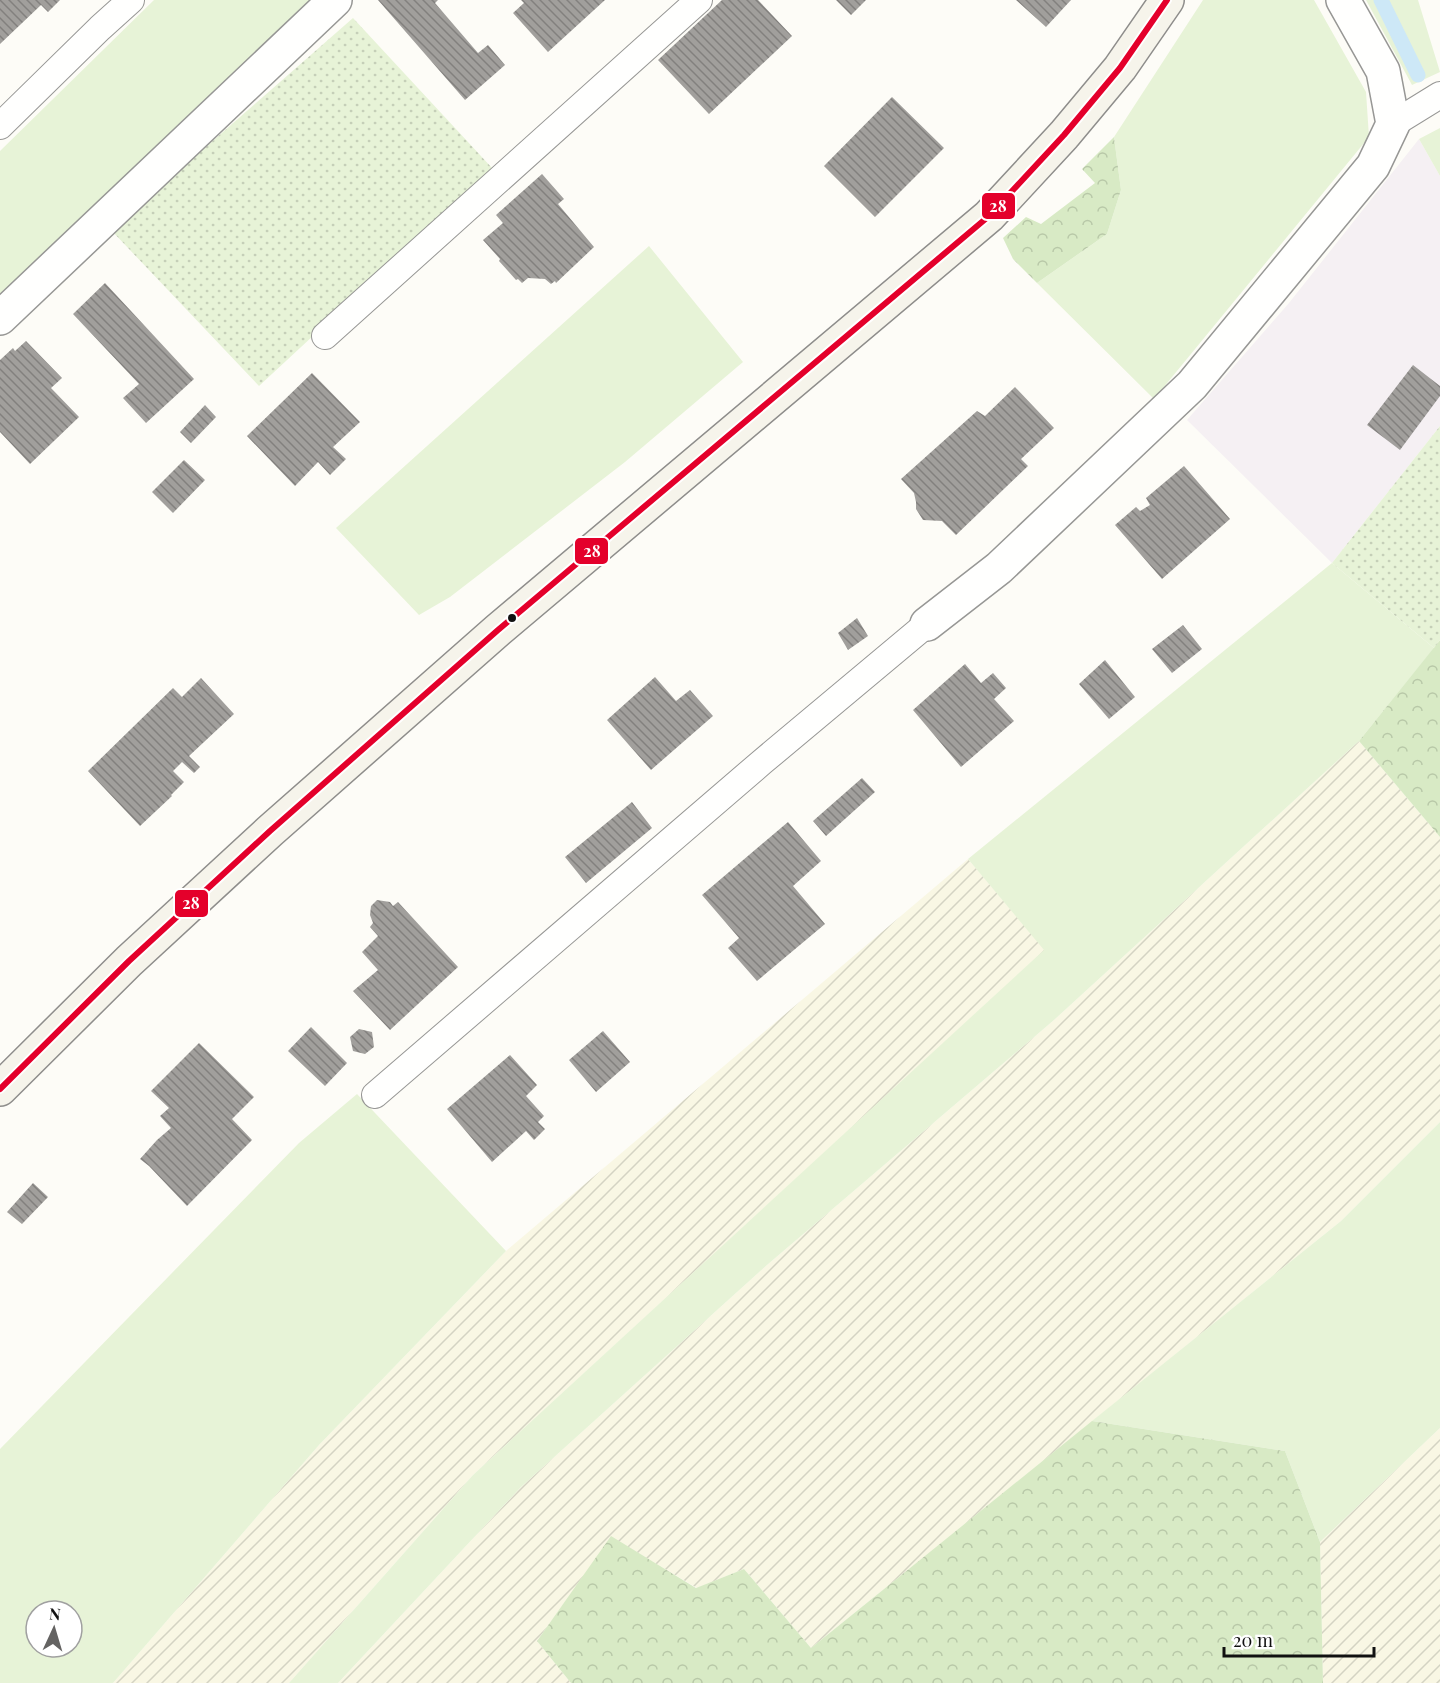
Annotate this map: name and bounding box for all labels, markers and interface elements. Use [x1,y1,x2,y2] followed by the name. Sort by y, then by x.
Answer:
[981,192,1016,220] line badge: 28
[989,195,1007,216] text: 28
[574,537,609,565] line badge: 28
[583,540,601,561] text: 28
[506,612,518,624] unlabelled marker
[174,889,209,918] line badge: 28
[182,892,200,913] text: 28
[24,1599,84,1659] north arrow
[49,1603,62,1624] text: N
[1224,1620,1374,1658] scale bar
[1233,1628,1273,1652] text: 20 m

